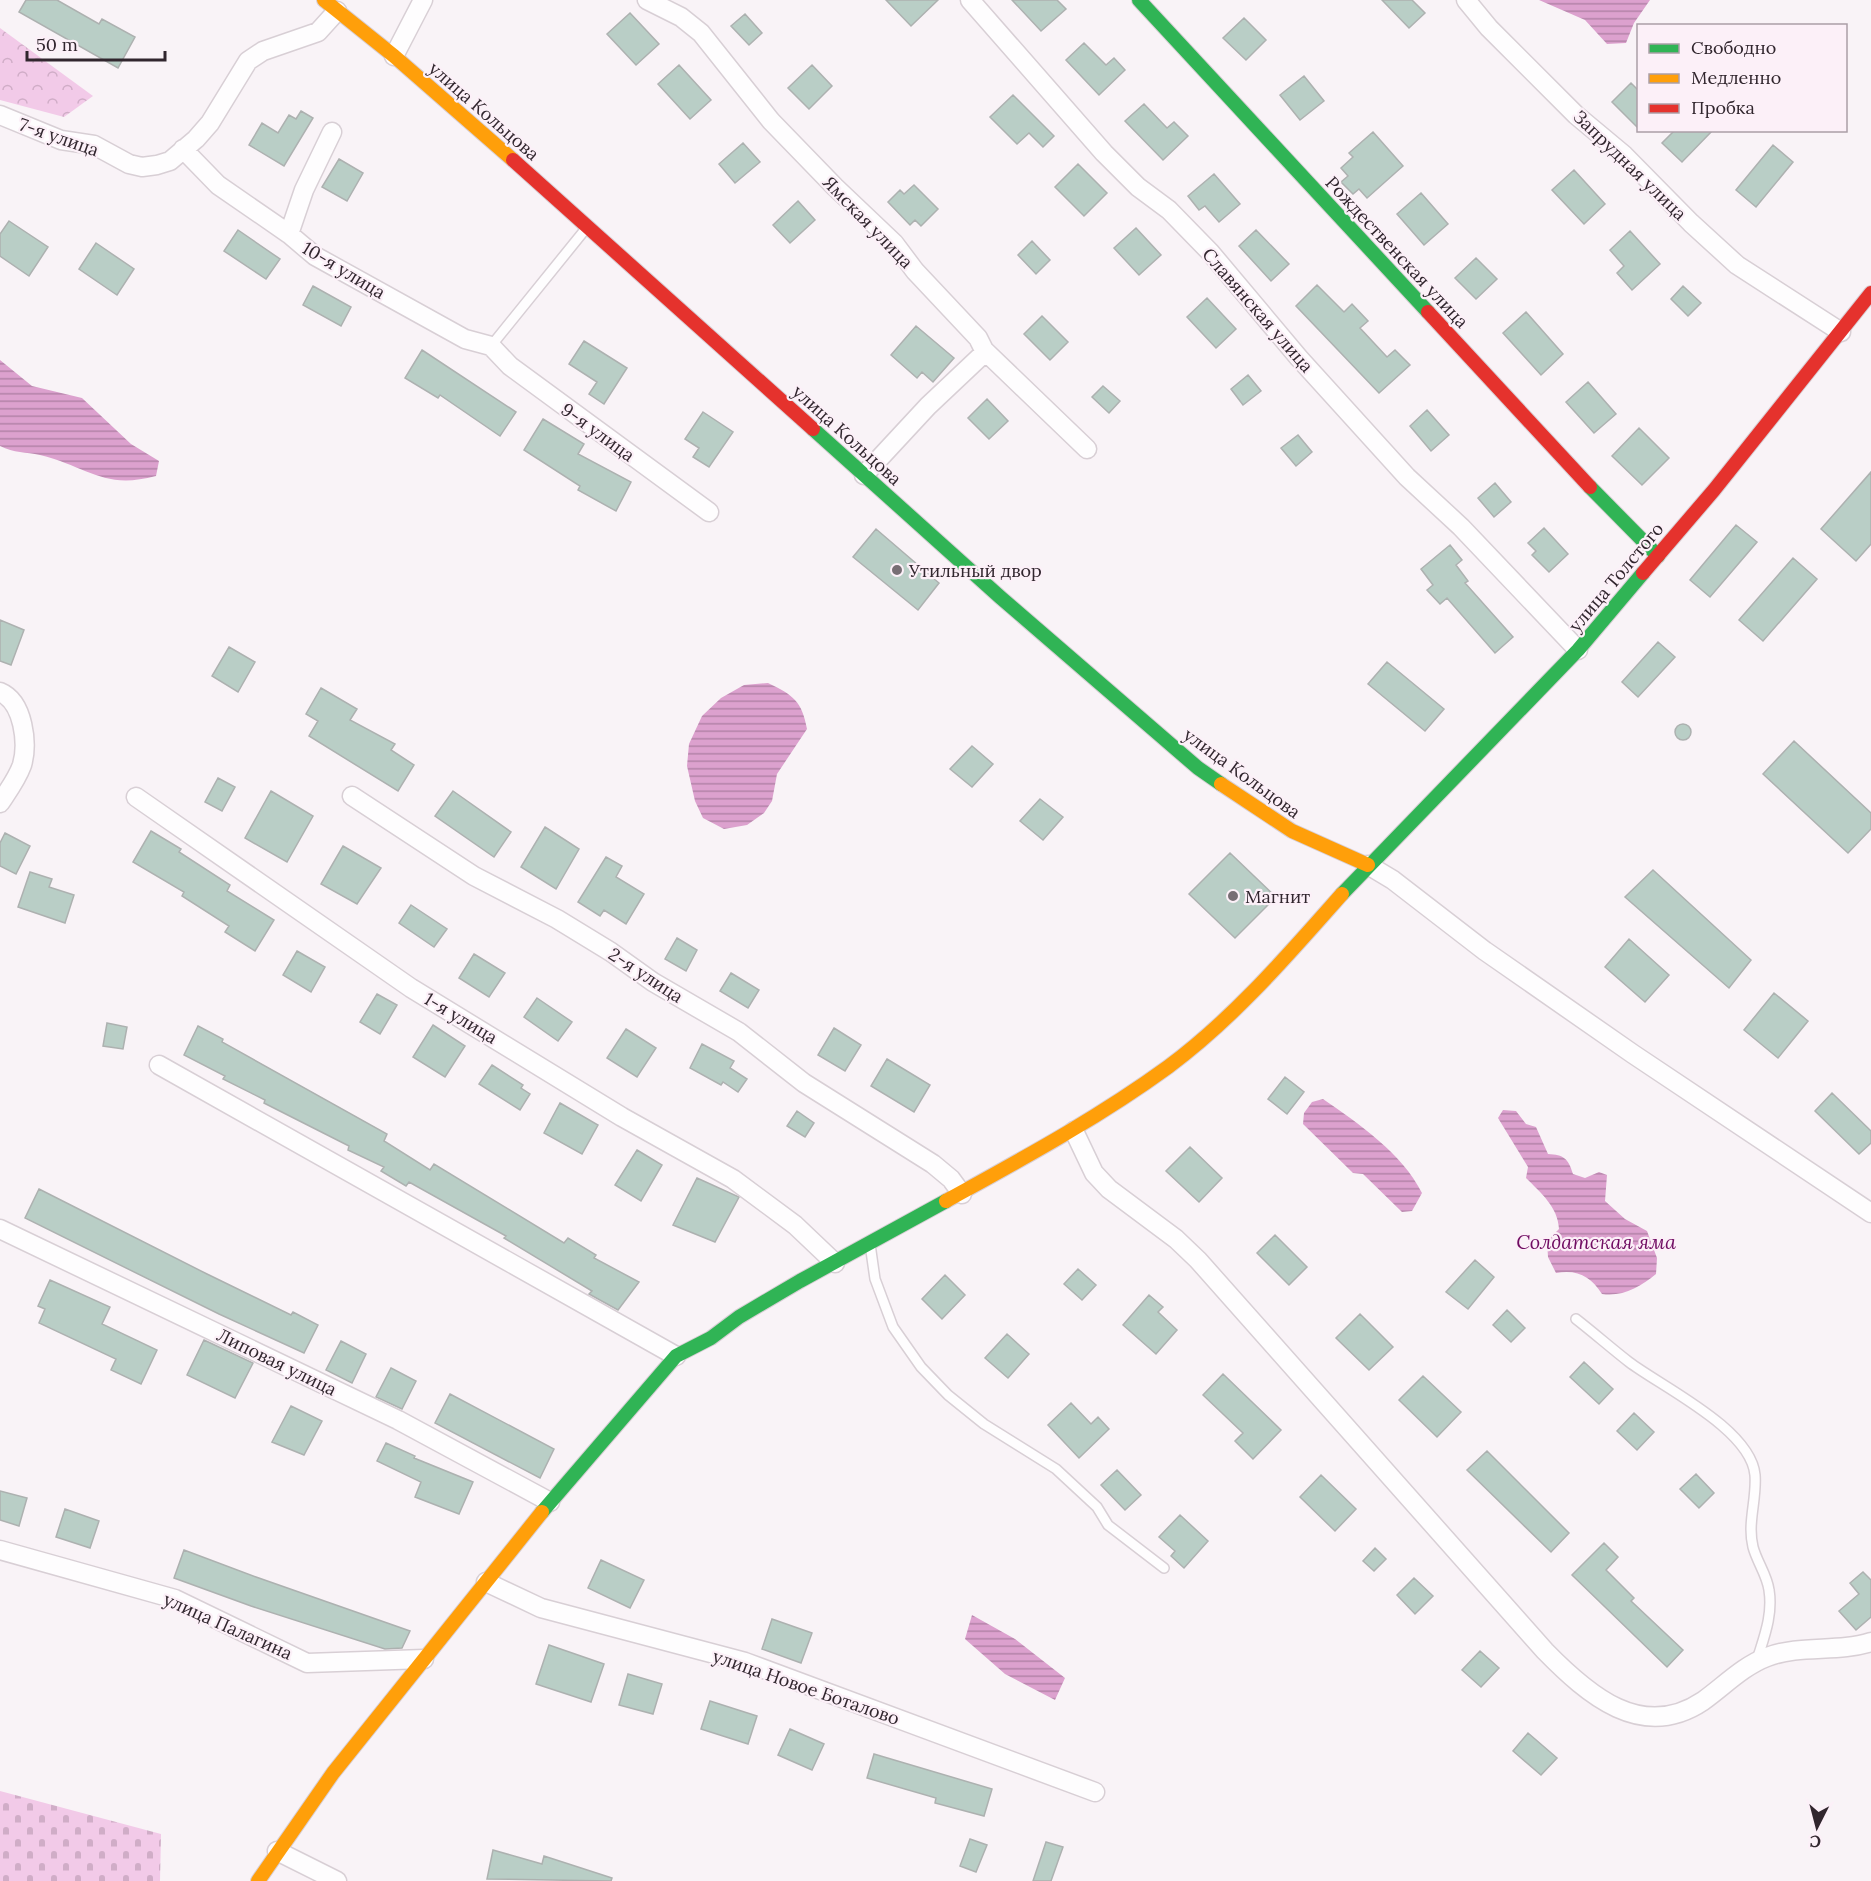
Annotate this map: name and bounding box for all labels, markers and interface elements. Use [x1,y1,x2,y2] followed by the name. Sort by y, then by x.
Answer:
[27,24,165,62] scale bar
[1637,24,1847,132] legend
[36,33,78,56] text: 50 m
[1691,36,1776,59] text: Свободно
[424,57,544,165] street label: улица Кольцова
[1691,66,1781,89] text: Медленно
[1691,96,1755,119] text: Пробка
[1568,105,1692,225] street label: Запрудная улица
[16,113,102,161] street label: 7-я улица
[818,171,918,273] street label: Ямская улица
[1321,171,1473,333] street label: Рождественская улица
[298,236,390,304] street label: 10-я улица
[1198,243,1318,377] street label: Славянская улица
[788,380,906,490] street label: улица Кольцова
[557,398,639,466] street label: 9-я улица
[1564,518,1668,636] street label: улица Толстого
[908,559,1042,582] place label: Утильный двор
[890,563,904,577] marker: Утильный двор
[1179,723,1305,823] street label: улица Кольцова
[1245,885,1310,908] place label: Магнит
[1226,889,1240,903] marker: Магнит
[604,942,688,1008] street label: 2-я улица
[420,987,502,1049] street label: 1-я улица
[1516,1229,1676,1254] water label: Солдатская яма
[213,1323,341,1401] street label: Липовая улица
[160,1587,296,1665] street label: улица Палагина
[710,1644,902,1730] street label: улица Новое Боталово
[1787,1797,1847,1857] north arrow
[1809,1831,1822,1852] text: С

